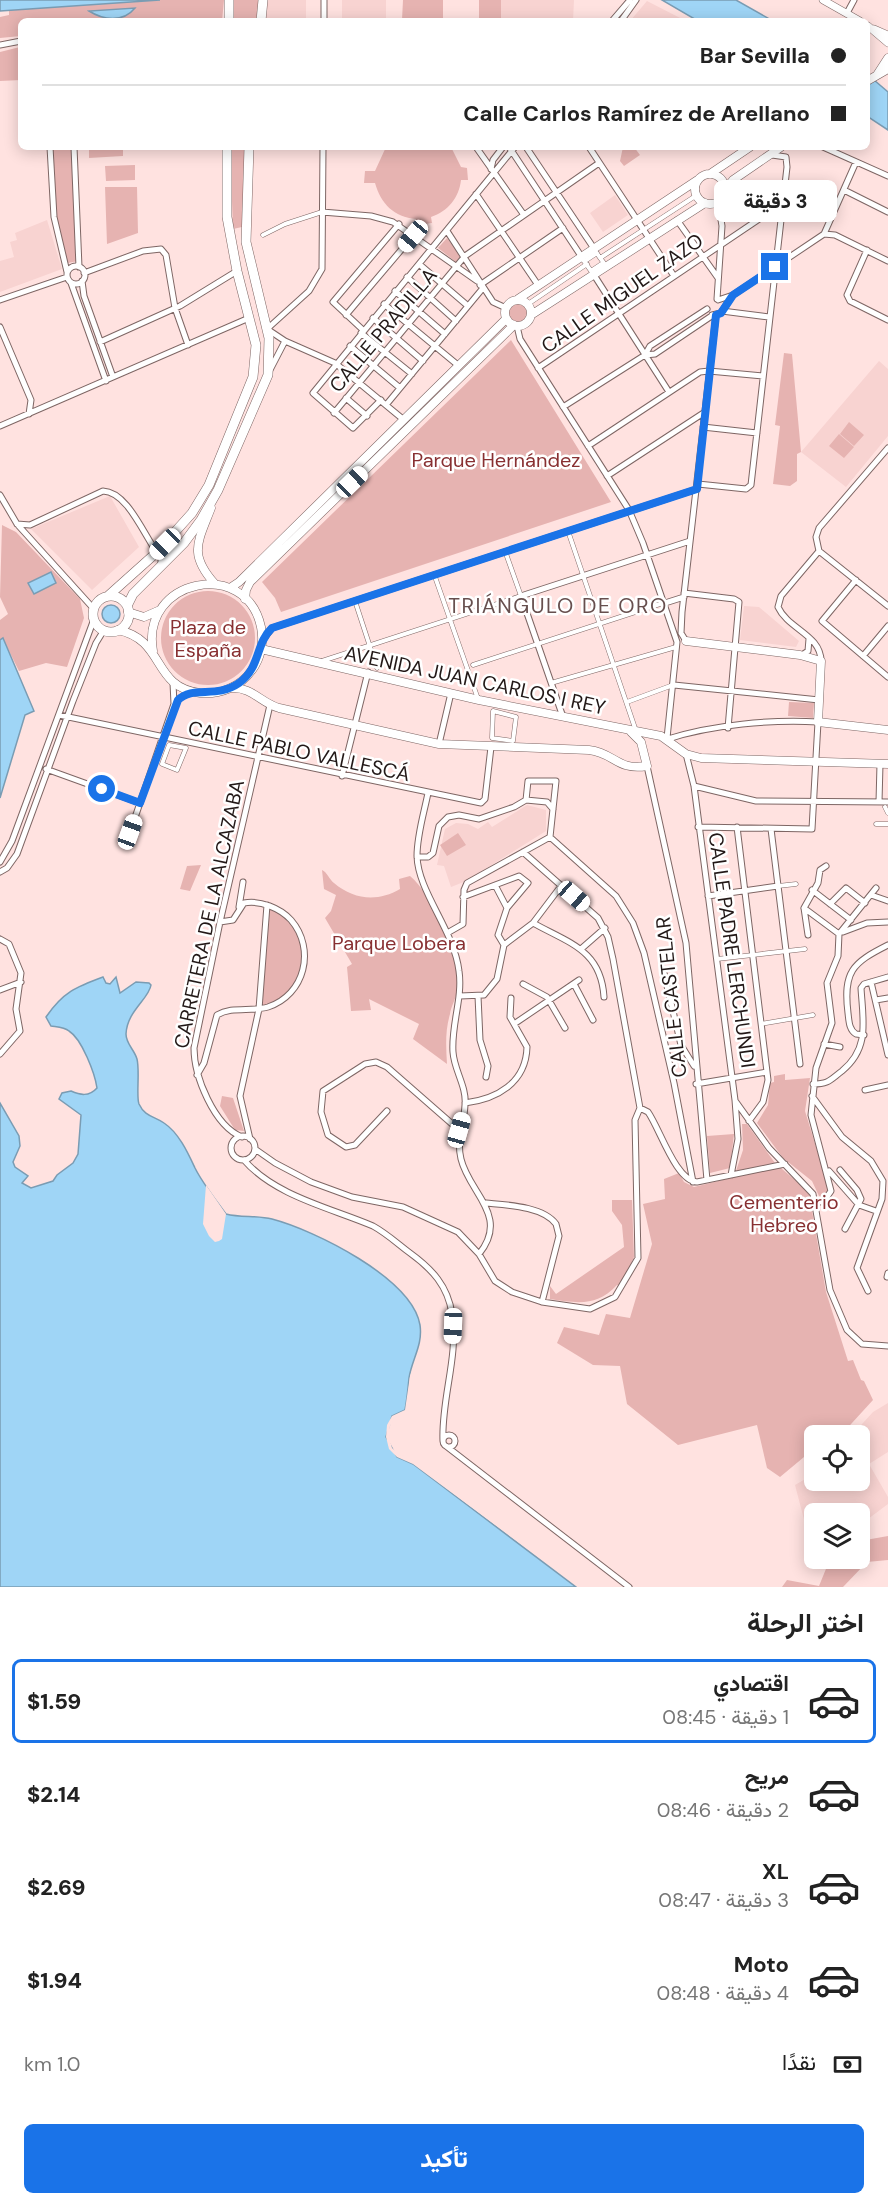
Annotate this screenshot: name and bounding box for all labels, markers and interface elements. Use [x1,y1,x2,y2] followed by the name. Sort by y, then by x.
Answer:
[700,41,810,70] text: Bar Sevilla
[463,99,810,128] text: Calle Carlos Ramírez de Arellano
[714,180,836,222] callout: 3 دقيقة
[743,188,808,214] text: 3 دقيقة
[395,216,431,256] car
[536,227,708,359] street label: CALLE MIGUEL ZAZO
[761,253,788,280] route end
[323,262,443,398] street label: CALLE PRADILLA
[412,447,581,473] park label: Parque Hernández
[333,463,371,501] car
[146,525,184,563] car
[448,592,668,620] district label: TRIÁNGULO DE ORO
[170,614,246,663] park label: Plaza de España
[342,640,608,720] street label: AVENIDA JUAN CARLOS I REY
[186,715,412,787] street label: CALLE PABLO VALLESCÁ
[88,775,115,802] route start
[168,777,250,1051] street label: CARRETERA DE LA ALCAZABA
[115,812,145,852] car
[703,831,761,1069] street label: CALLE PADRE LERCHUNDI
[555,877,593,915] car
[650,915,692,1079] street label: CALLE CASTELAR
[332,930,466,956] park label: Parque Lobera
[445,1110,473,1150] car
[729,1189,839,1238] park label: Cementerio Hebreo
[443,1308,463,1344] car
[804,1425,870,1569] map controls
[804,1425,870,1491] button: locate
[804,1503,870,1569] button: layers
[747,1605,864,1640] text: اختر الرحلة
[713,1669,789,1698] text: اقتصادي
[807,1674,861,1728] icon: car
[27,1687,81,1716] text: $1.59
[662,1704,789,1730] text: 1 دقيقة · 08:45
[745,1762,789,1791] text: مريح
[807,1767,861,1821] icon: car
[27,1780,81,1809] text: $2.14
[657,1797,789,1823] text: 2 دقيقة · 08:46
[762,1857,789,1886] text: XL
[807,1860,861,1914] icon: car
[27,1873,86,1902] text: $2.69
[658,1887,789,1913] text: 3 دقيقة · 08:47
[734,1950,789,1979] text: Moto
[807,1953,861,2007] icon: car
[27,1966,82,1995] text: $1.94
[656,1980,789,2006] text: 4 دقيقة · 08:48
[782,2048,816,2077] text: نقدًا
[831,2048,864,2081] icon: cash
[24,2051,80,2077] text: 1.0 km
[24,2124,864,2193] button: تأكيد

